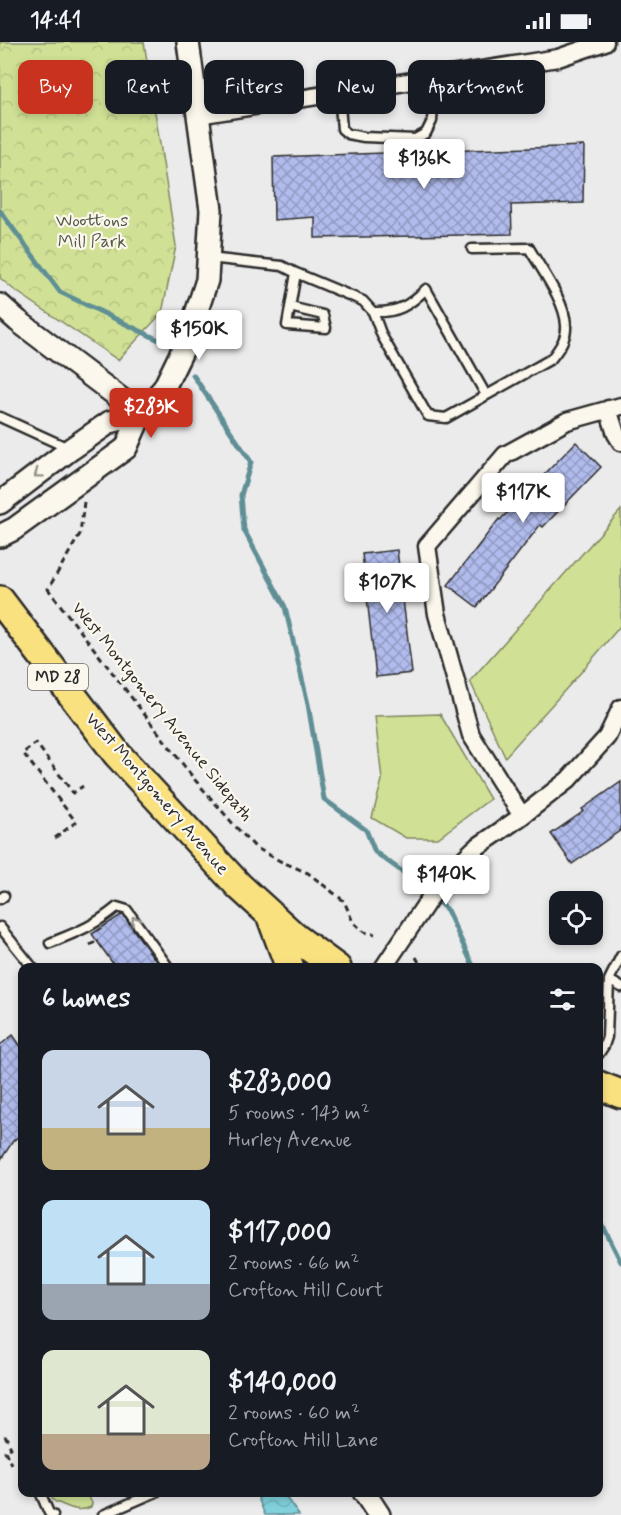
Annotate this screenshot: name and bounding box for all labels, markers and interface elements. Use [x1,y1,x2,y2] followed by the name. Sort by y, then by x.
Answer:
[30,7,81,35] text: 14:41
[18,60,93,114] chip: Buy
[105,60,192,114] chip: Rent
[204,60,304,114] chip: Filters
[316,60,396,114] chip: New
[408,60,545,114] chip: Apartment
[382,139,466,190] pin: $136K
[398,145,450,172] text: $136K
[56,209,128,254] park label: Woottons Mill Park
[157,310,241,361] pin: $150K
[170,316,228,343] text: $150K
[109,388,193,439] pin: $283K
[124,394,178,421] text: $283K
[34,467,45,478] one-way arrow
[481,473,565,524] pin: $117K
[496,479,550,506] text: $117K
[345,563,429,614] pin: $107K
[358,569,416,596] text: $107K
[68,600,256,824] street label: West Montgomery Avenue Sidepath
[28,664,88,690] road number: MD 28
[82,710,232,878] street label: West Montgomery Avenue
[404,855,488,906] pin: $140K
[417,861,475,888] text: $140K
[549,891,603,945] map controls
[549,891,603,945] button: locate
[131,915,142,926] one-way arrow
[42,982,130,1016] text: 6 homes
[546,983,579,1016] icon: filters
[228,1066,332,1100] text: $283,000
[90,1074,162,1146] icon: home
[228,1100,370,1127] text: 5 rooms · 143 m²
[228,1127,352,1154] text: Hurley Avenue
[228,1216,331,1250] text: $117,000
[90,1224,162,1296] icon: home
[228,1250,359,1277] text: 2 rooms · 66 m²
[228,1277,383,1304] text: Crofton Hill Court
[228,1366,337,1400] text: $140,000
[90,1374,162,1446] icon: home
[228,1400,360,1427] text: 2 rooms · 60 m²
[228,1427,378,1454] text: Crofton Hill Lane

